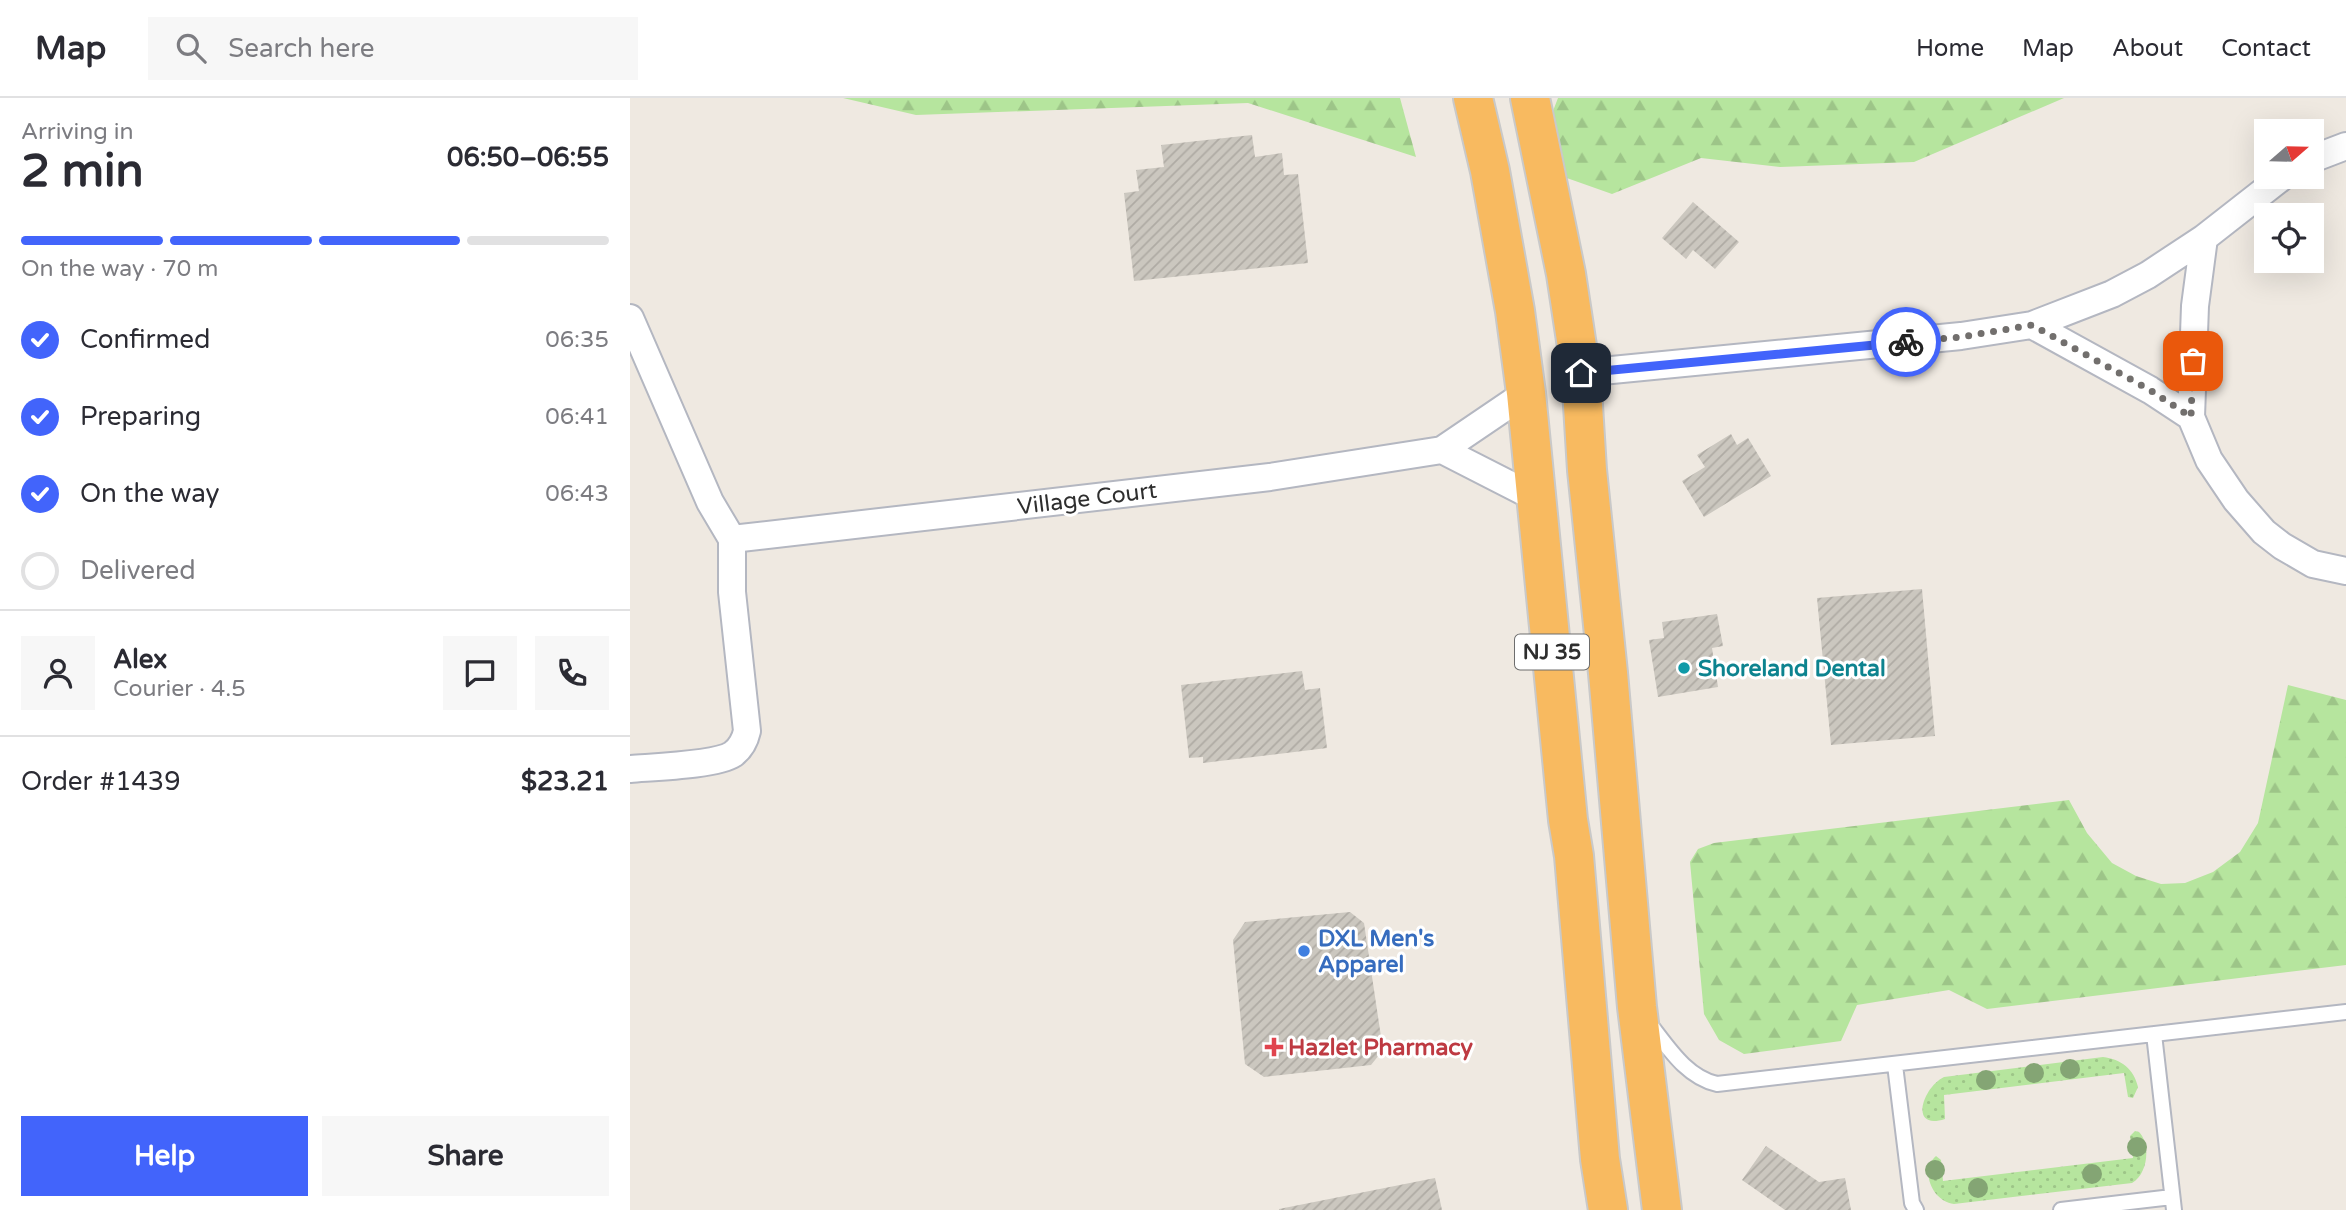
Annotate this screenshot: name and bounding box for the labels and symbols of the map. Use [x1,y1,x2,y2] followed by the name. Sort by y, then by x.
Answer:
[2254,119,2324,189] north arrow
[1871,307,1941,377] courier
[2163,331,2223,391] pin
[1551,343,1611,403] pin
[1016,477,1159,521] street label: Village Court
[1515,634,1589,670] road number: NJ 35
[1698,655,1886,683] place label: Shoreland Dental
[1676,660,1692,676] marker: Shoreland Dental
[1318,925,1434,979] place label: DXL Men's Apparel
[1296,943,1312,959] marker: DXL Men's Apparel
[1288,1034,1474,1062] place label: Hazlet Pharmacy
[1266,1039,1282,1055] marker: Hazlet Pharmacy

